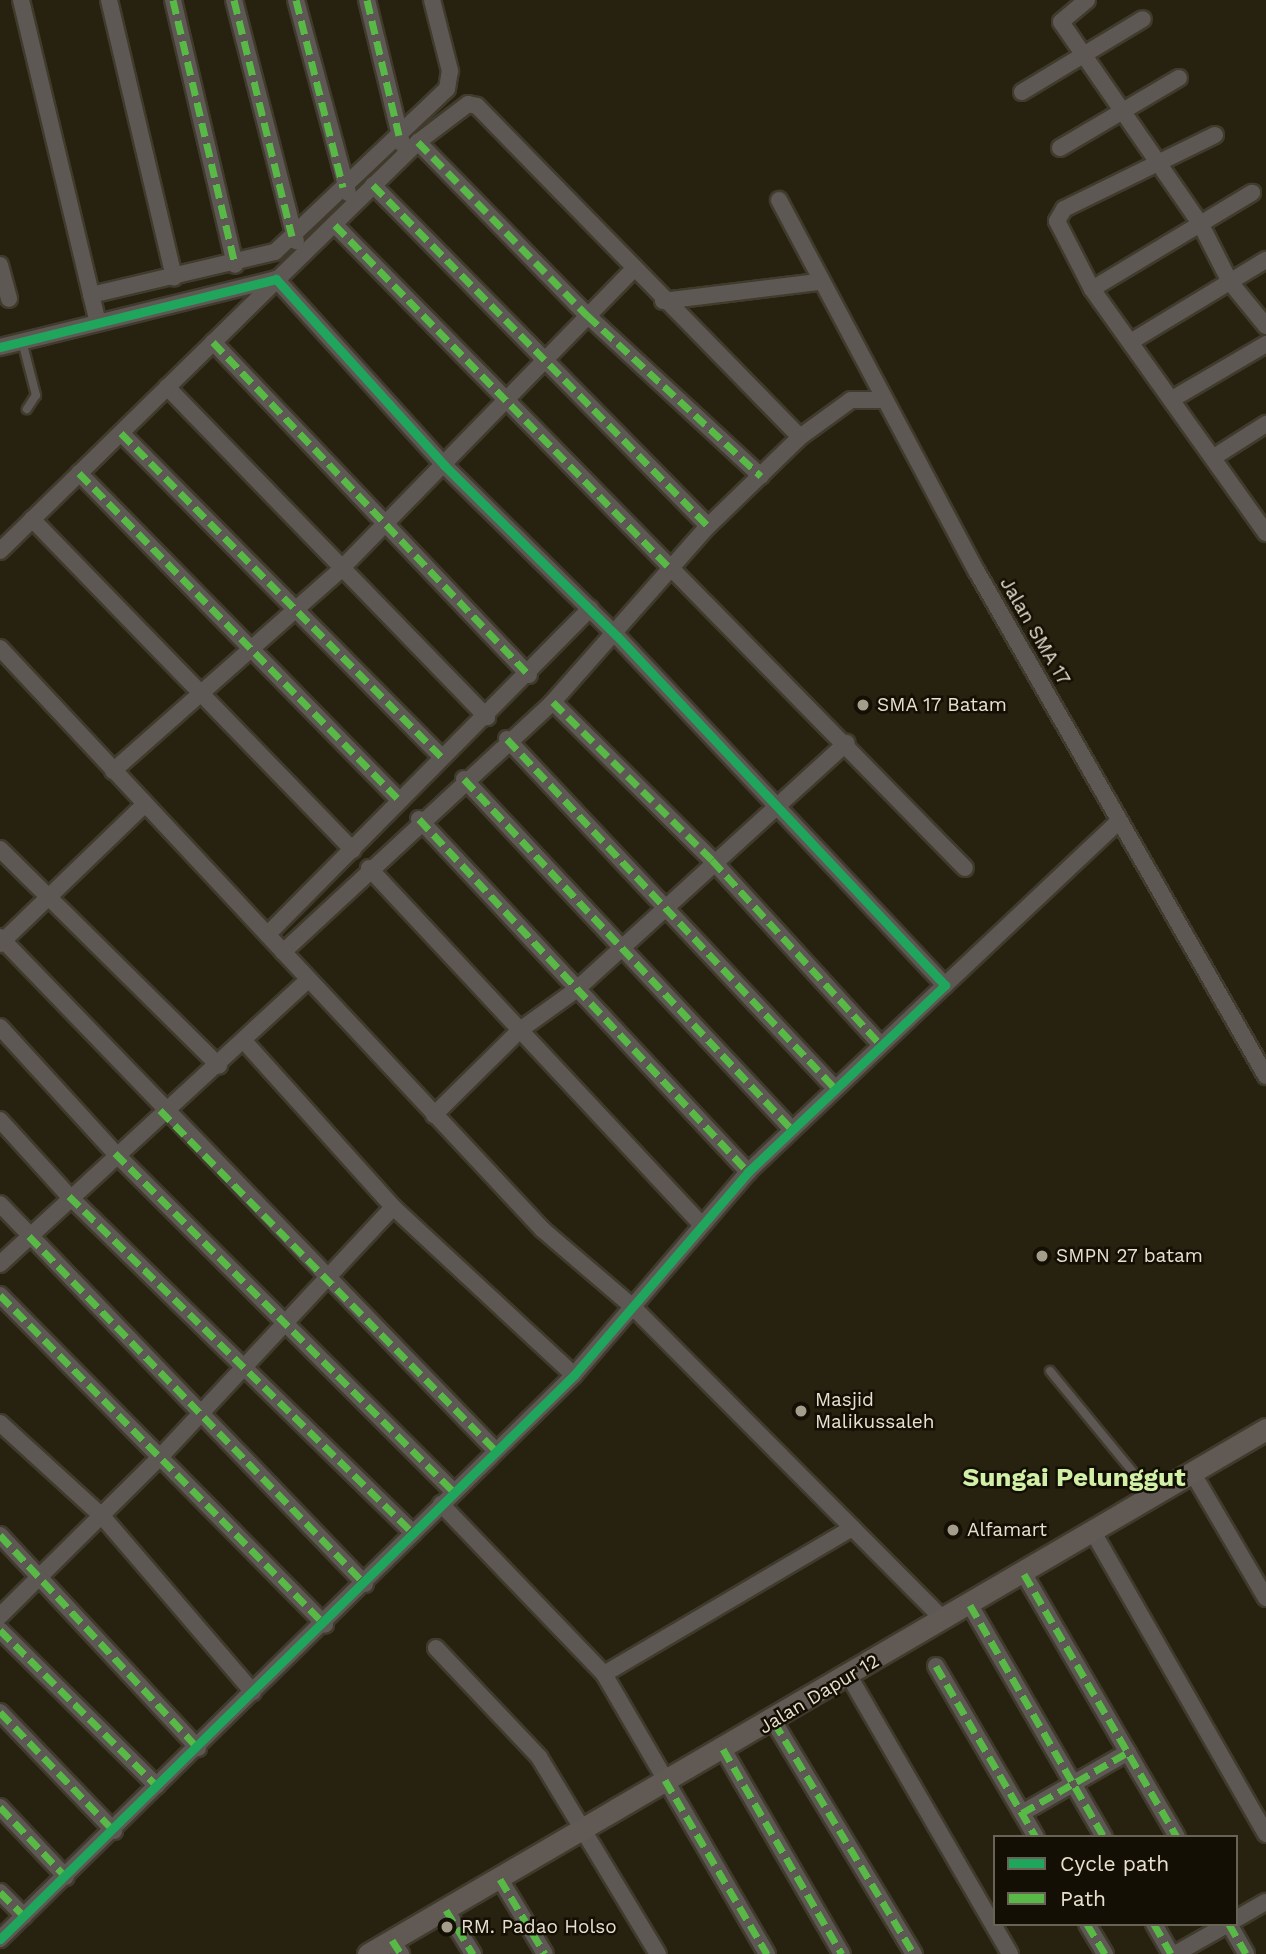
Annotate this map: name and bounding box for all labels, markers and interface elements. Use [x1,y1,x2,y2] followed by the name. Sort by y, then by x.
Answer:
[995,573,1075,689] street label: Jalan SMA 17
[877,694,1009,716] place label: SMA 17 Batam
[855,697,871,713] marker: SMA 17 Batam
[1056,1245,1203,1267] place label: SMPN 27 batam
[1034,1248,1050,1264] marker: SMPN 27 batam
[815,1389,935,1433] place label: Masjid Malikussaleh
[793,1403,809,1419] marker: Masjid Malikussaleh
[963,1462,1185,1494] district label: Sungai Pelunggut
[967,1519,1047,1541] place label: Alfamart
[945,1522,961,1538] marker: Alfamart
[755,1649,883,1739] street label: Jalan Dapur 12
[993,1835,1238,1926] legend
[1060,1851,1169,1876] text: Cycle path
[1060,1886,1106,1911] text: Path
[461,1916,617,1938] place label: RM. Padao Holso
[439,1919,455,1935] marker: RM. Padao Holso

